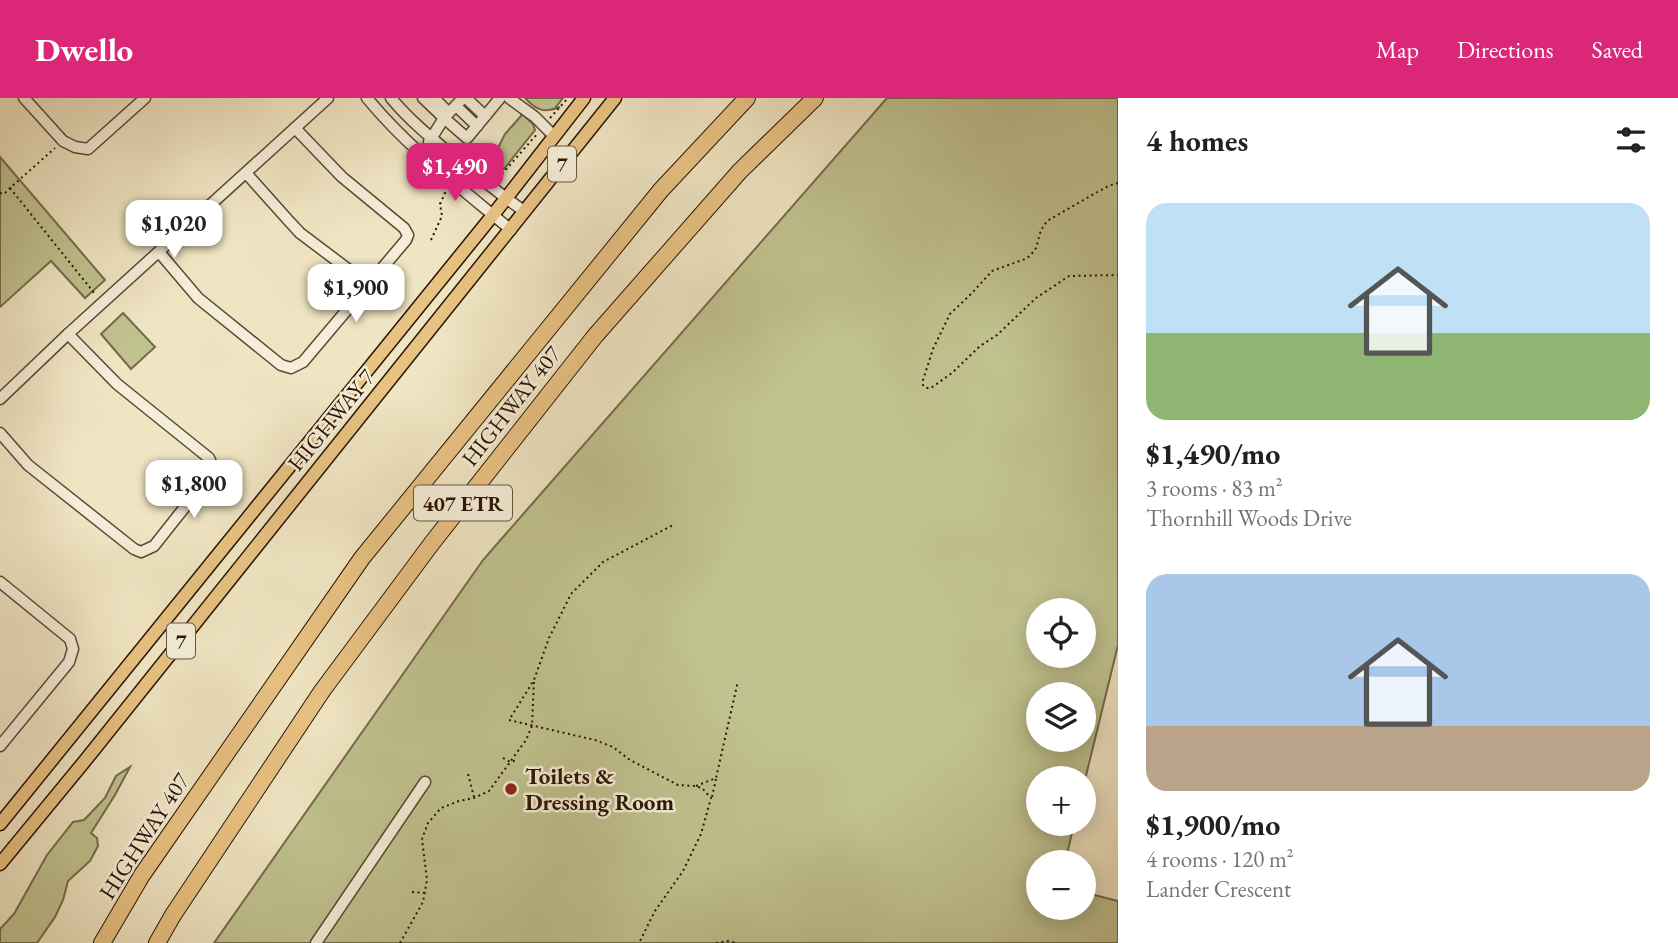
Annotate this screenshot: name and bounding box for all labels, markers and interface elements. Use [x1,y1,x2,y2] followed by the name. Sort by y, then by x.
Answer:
[35,28,133,71] text: Dwello
[1376,34,1419,65] text: Map
[1457,34,1554,65] text: Directions
[1592,34,1643,65] text: Saved
[1146,121,1248,160] text: 4 homes
[1612,121,1650,159] icon: filters
[398,144,512,203] pin: $1,490
[548,146,576,182] road number: 7
[423,151,487,181] text: $1,490
[117,200,231,260] pin: $1,020
[142,208,206,238] text: $1,020
[1335,248,1461,374] icon: home
[299,264,413,324] pin: $1,900
[324,272,388,302] text: $1,900
[455,339,568,472] street label: HIGHWAY 407
[281,362,382,477] street label: HIGHWAY 7
[1146,434,1280,473] text: $1,490/mo
[137,460,251,520] pin: $1,800
[162,468,226,498] text: $1,800
[1146,473,1283,503] text: 3 rooms · 83 m²
[414,486,512,520] road number: 407 ETR
[1146,503,1352,533] text: Thornhill Woods Drive
[1026,598,1096,920] map controls
[1026,598,1096,668] button: locate
[1335,619,1461,745] icon: home
[167,624,195,658] road number: 7
[1026,682,1096,752] button: layers
[525,761,674,817] place label: Toilets & Dressing Room
[92,766,197,905] street label: HIGHWAY 407
[1026,766,1096,836] button: +
[503,781,519,797] marker: Toilets & Dressing Room
[1146,805,1280,844] text: $1,900/mo
[1146,844,1294,874] text: 4 rooms · 120 m²
[1026,850,1096,920] button: −
[1146,874,1291,904] text: Lander Crescent

